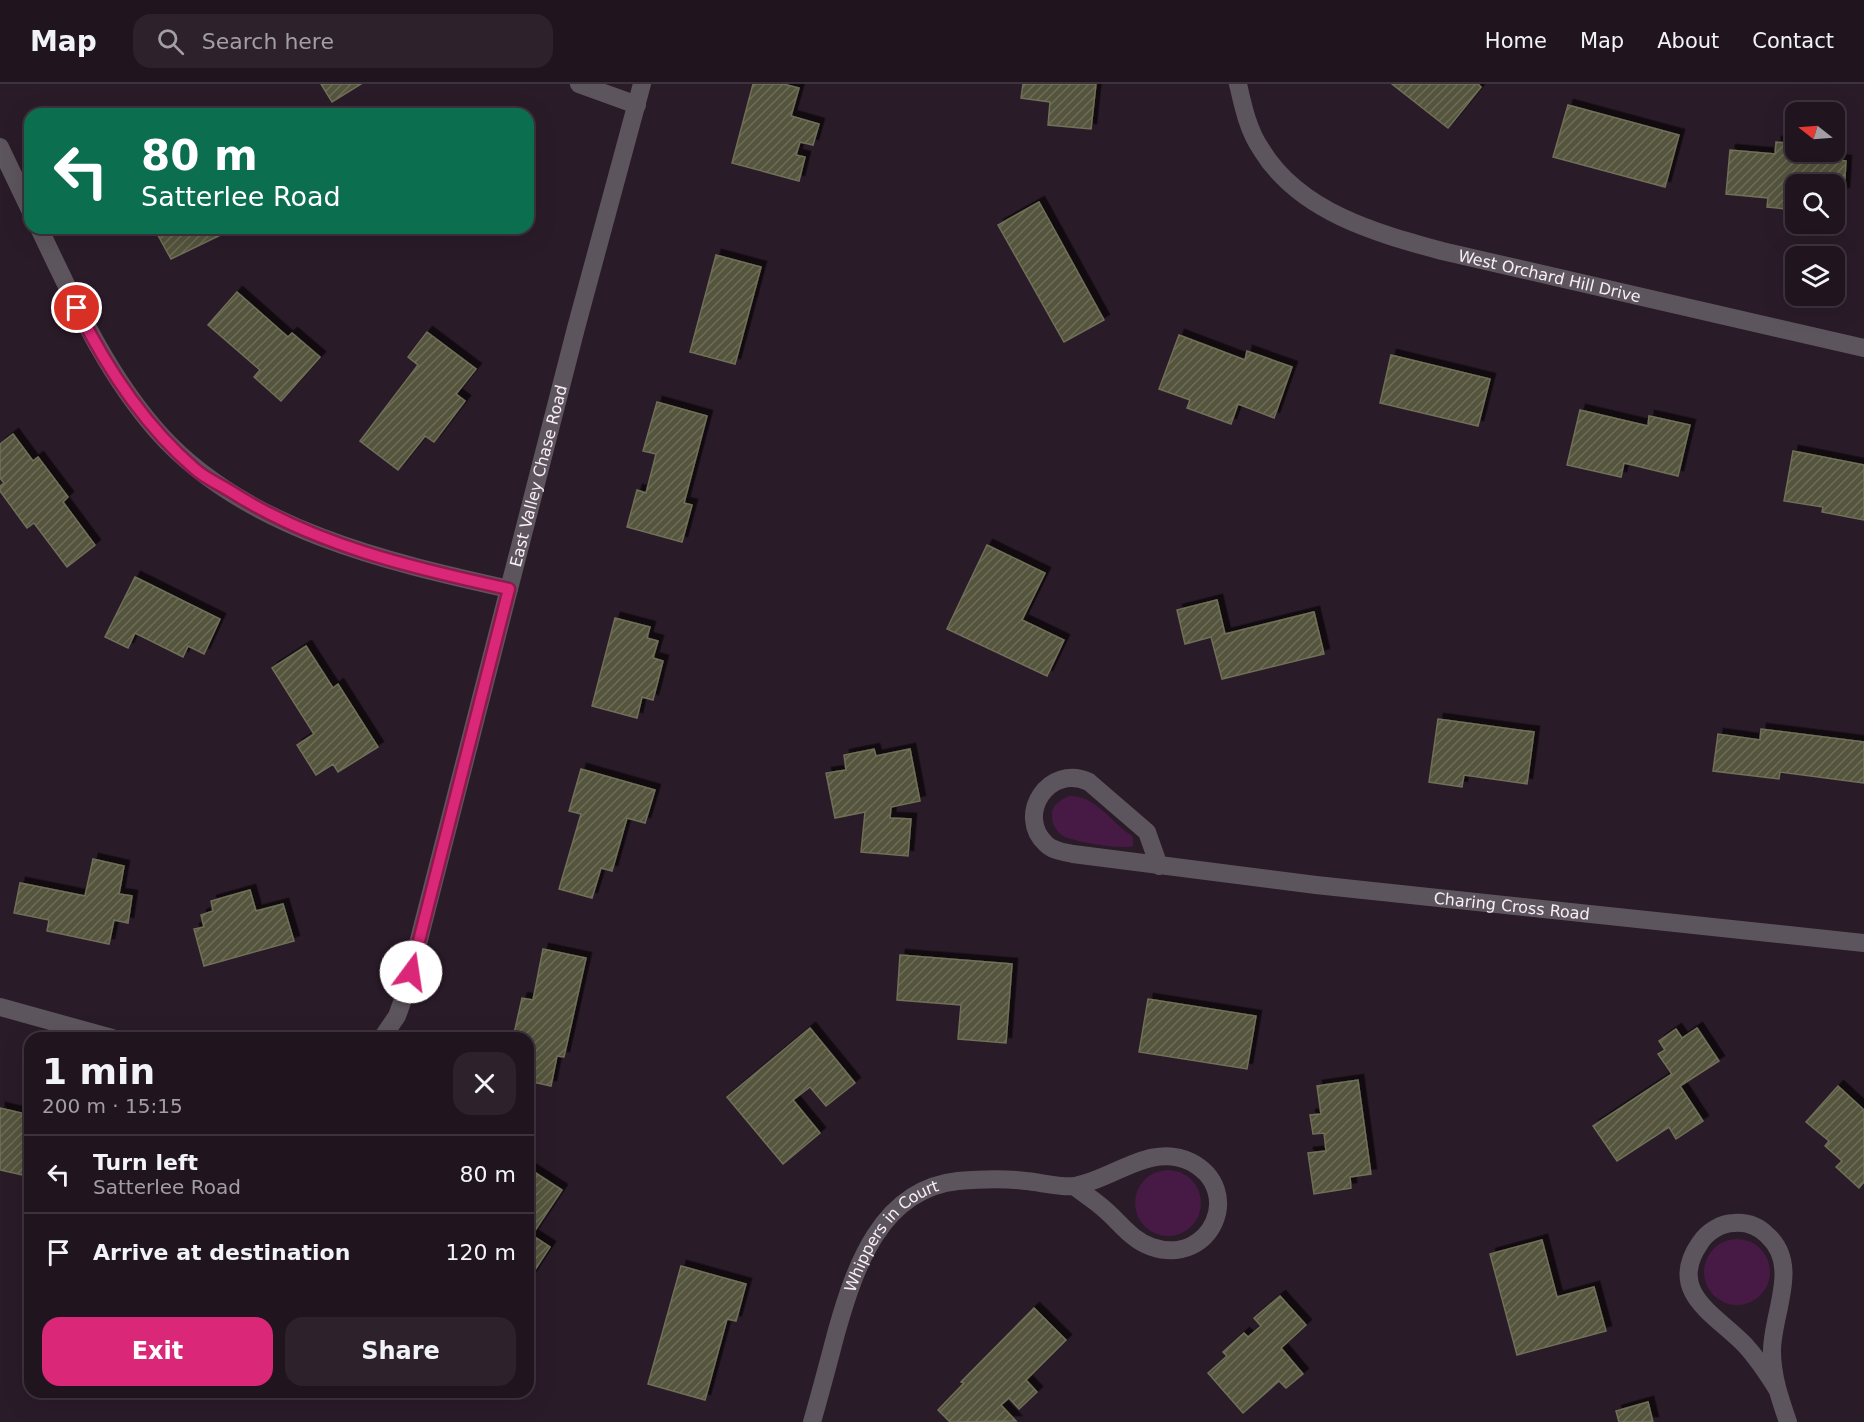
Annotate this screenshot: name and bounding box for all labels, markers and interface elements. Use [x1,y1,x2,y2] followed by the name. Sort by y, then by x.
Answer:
[133,14,553,68] search box
[30,25,97,58] text: Map
[154,25,187,58] icon: search
[202,29,334,54] text: Search here
[1485,29,1547,53] text: Home
[1580,29,1624,53] text: Map
[1657,29,1719,53] text: About
[1752,29,1834,53] text: Contact
[1785,102,1845,162] north arrow
[1785,102,1845,306] map controls
[141,131,258,180] text: 80 m
[42,132,120,210] icon: left
[1785,174,1845,234] button: search
[141,181,341,212] text: Satterlee Road
[1457,246,1643,306] street label: West Orchard Hill Drive
[1785,246,1845,306] button: layers
[51,282,102,333] pin
[60,291,93,324] icon: arrive
[506,383,571,569] street label: East Valley Chase Road
[1433,888,1591,923] street label: Charing Cross Road
[379,940,443,1004] position arrow
[42,1051,155,1092] text: 1 min
[453,1052,516,1115] button: close
[42,1094,183,1118] text: 200 m · 15:15
[93,1150,198,1175] text: Turn left
[42,1158,75,1191] icon: left
[460,1162,516,1187] text: 80 m
[93,1175,241,1199] text: Satterlee Road
[840,1176,941,1295] street label: Whippers in Court
[42,1236,75,1269] icon: arrive
[93,1240,350,1265] text: Arrive at destination
[446,1240,516,1265] text: 120 m
[42,1317,273,1386] button: Exit
[285,1317,516,1386] button: Share

